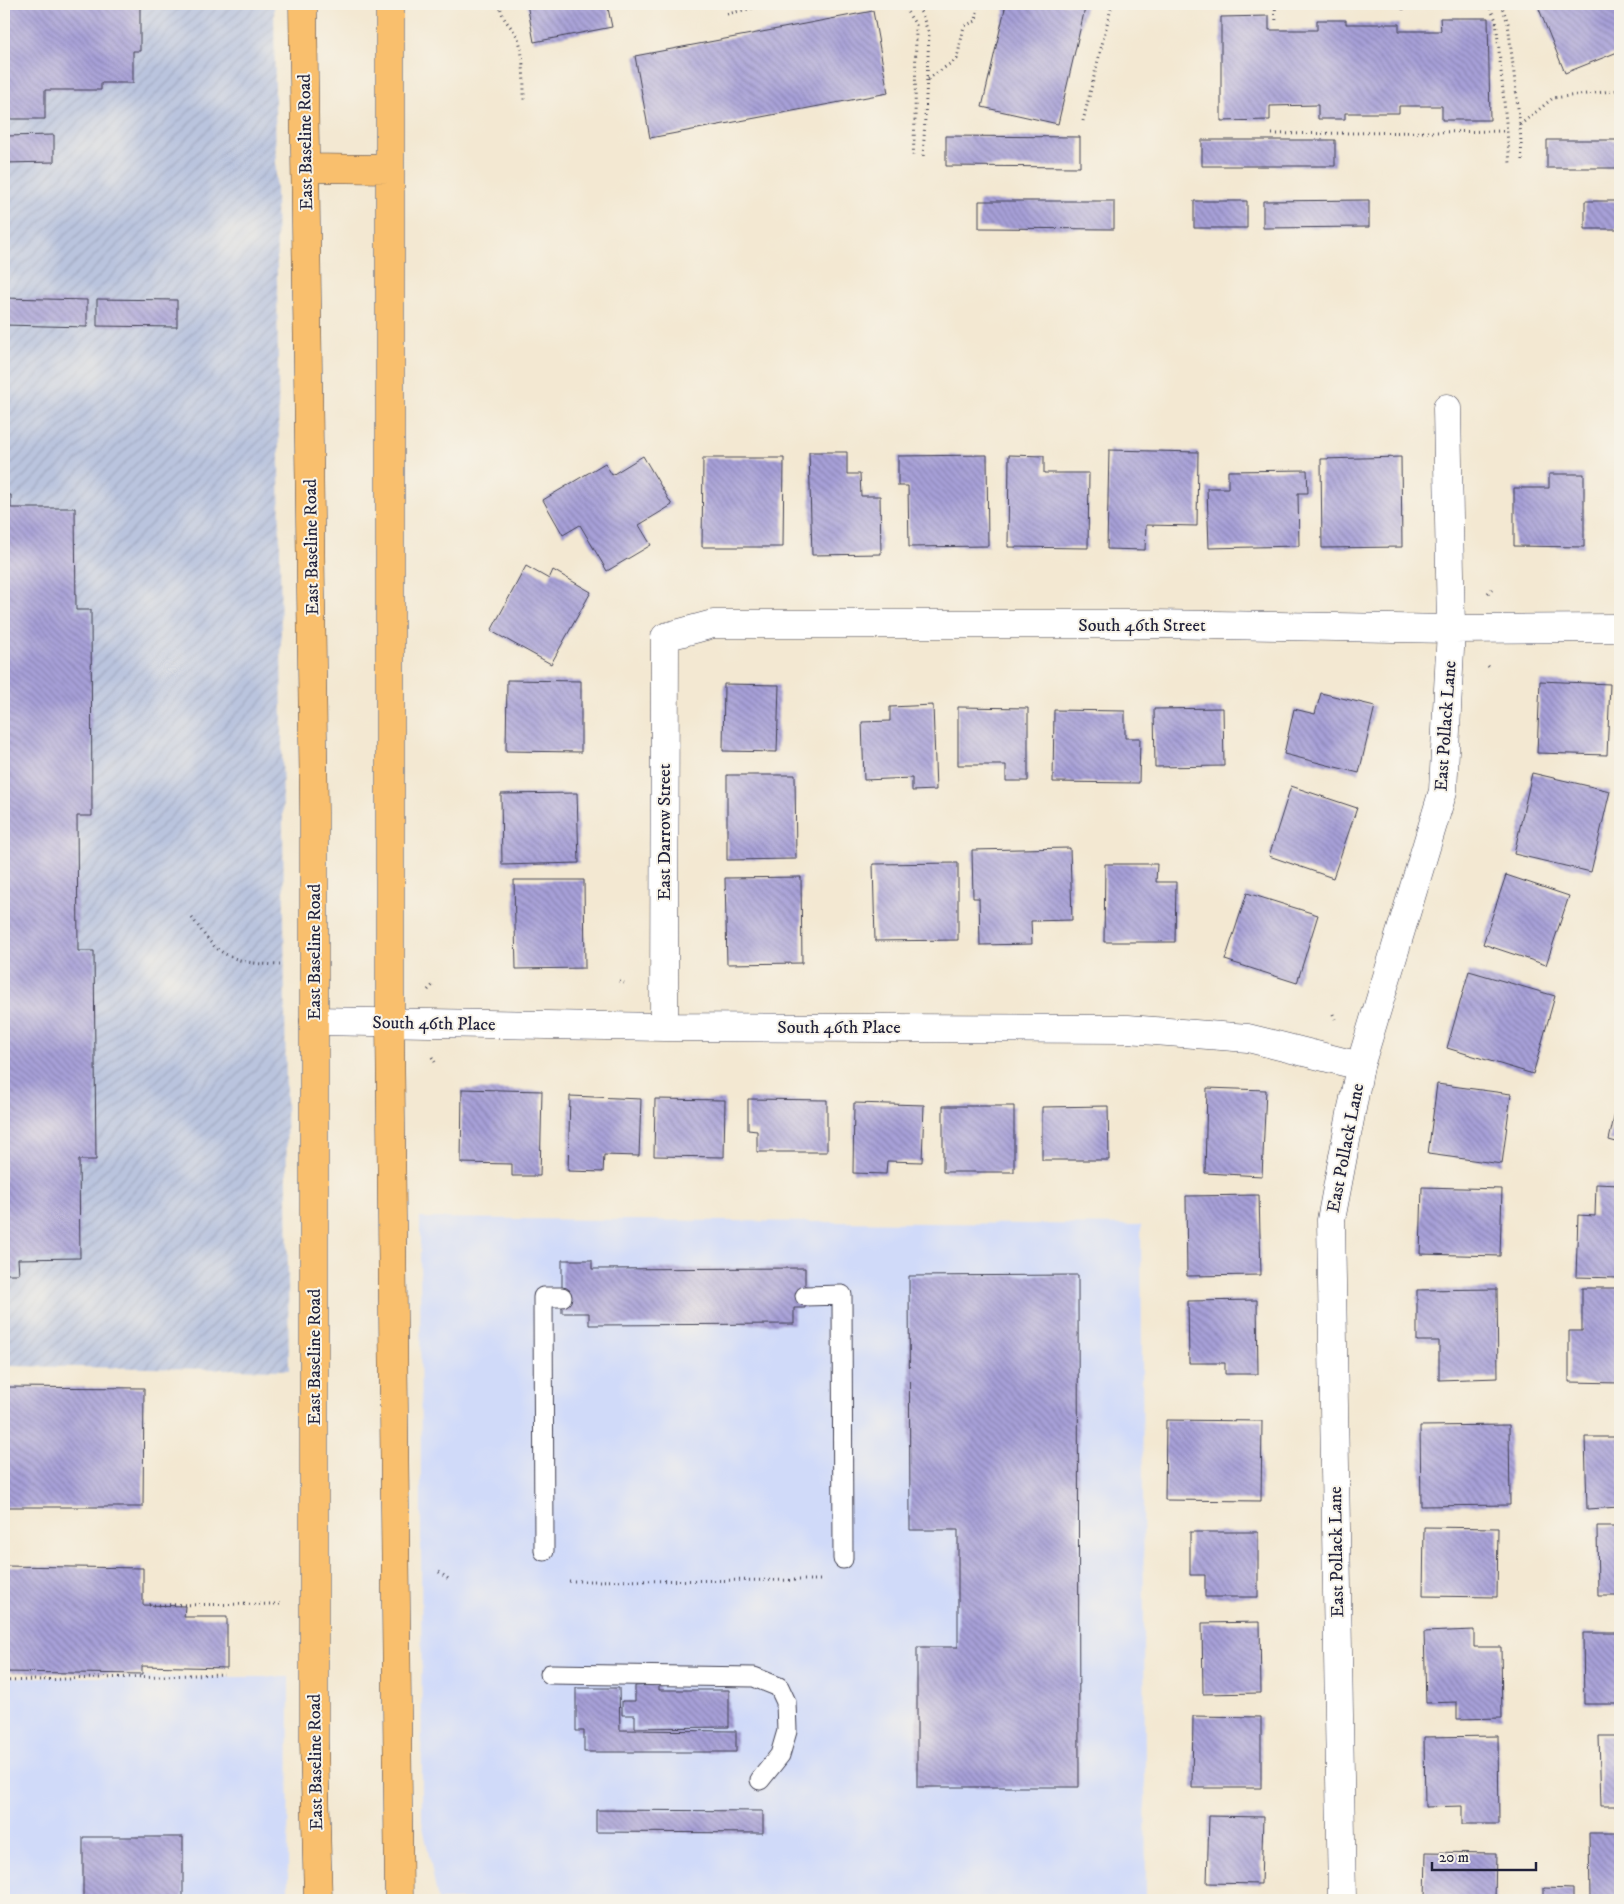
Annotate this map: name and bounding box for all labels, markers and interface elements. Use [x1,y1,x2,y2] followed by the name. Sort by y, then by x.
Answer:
[294,74,318,210] street label: East Baseline Road
[300,479,324,615] street label: East Baseline Road
[1078,615,1206,637] street label: South 46th Street
[1430,660,1462,792] street label: East Pollack Lane
[654,763,676,901] street label: East Darrow Street
[304,884,326,1020] street label: East Baseline Road
[372,1012,496,1036] street label: South 46th Place
[777,1017,901,1039] street label: South 46th Place
[1323,1082,1369,1215] street label: East Pollack Lane
[304,1289,326,1425] street label: East Baseline Road
[1325,1486,1349,1618] street label: East Pollack Lane
[304,1694,328,1830] street label: East Baseline Road
[1432,1839,1535,1871] scale bar
[1439,1848,1469,1867] text: 20 m

